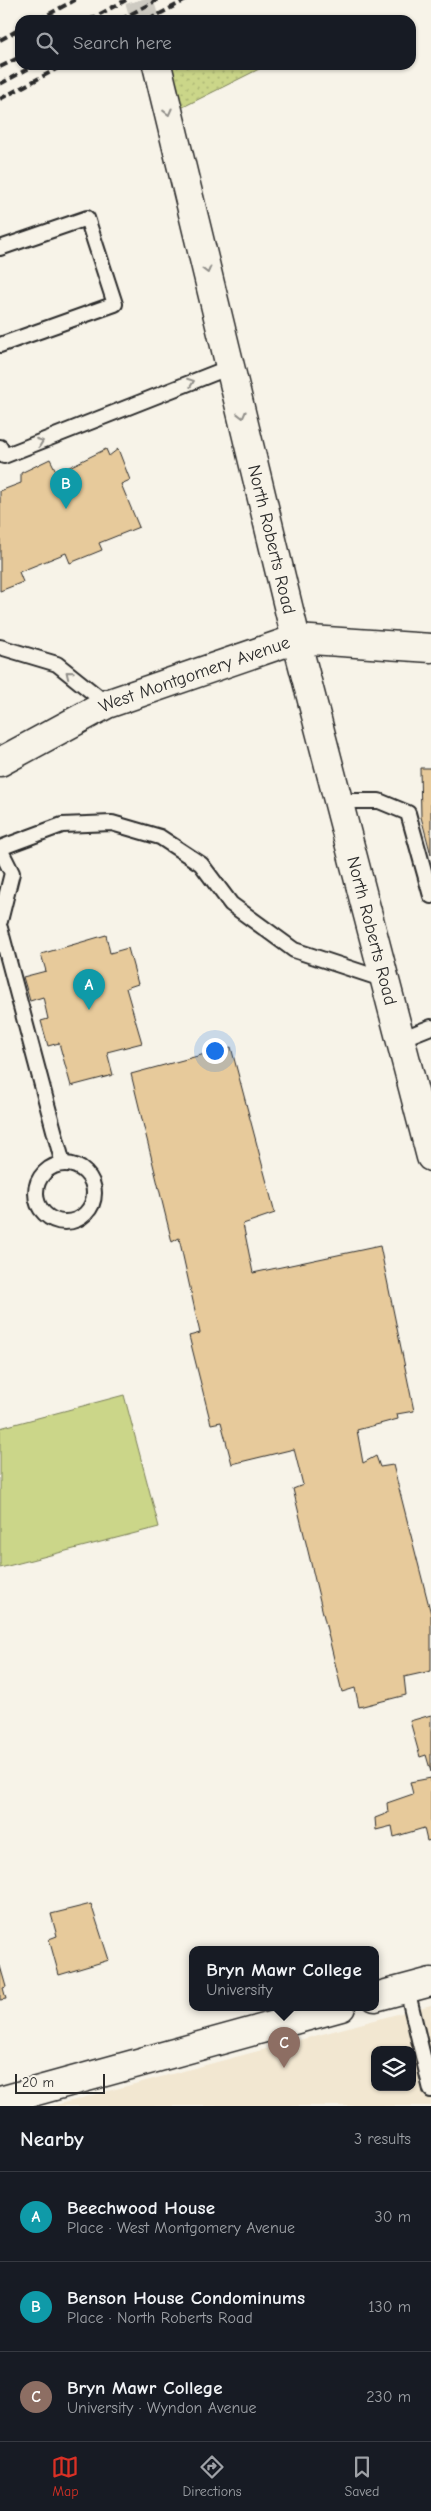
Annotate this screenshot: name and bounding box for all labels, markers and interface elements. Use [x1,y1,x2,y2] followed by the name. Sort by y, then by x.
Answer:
[15,15,416,70] search box
[33,29,61,57] icon: search
[73,32,172,54] text: Search here
[162,108,173,117] one-way arrow
[201,266,212,275] one-way arrow
[187,378,195,388] one-way arrow
[236,410,247,419] one-way arrow
[35,438,44,448] one-way arrow
[244,463,300,616] street label: North Roberts Road
[50,468,82,509] pin: B
[95,631,292,717] street label: West Montgomery Avenue
[65,670,74,679] one-way arrow
[343,854,401,1007] street label: North Roberts Road
[73,969,105,1010] pin: A
[202,1038,228,1064] your location
[189,1946,379,2011] popup
[206,1959,362,1981] text: Bryn Mawr College
[206,1981,273,1999] text: University
[268,2027,300,2068] pin: C
[371,2046,416,2091] map controls
[371,2046,416,2091] button: layers
[15,2071,105,2094] scale bar
[22,2074,54,2091] text: 20 m
[20,2127,84,2151] text: Nearby
[354,2130,411,2148] text: 3 results
[67,2197,215,2219] text: Beechwood House
[32,2208,40,2226] text: A
[375,2208,411,2226] text: 30 m
[67,2219,295,2237] text: Place · West Montgomery Avenue
[67,2287,305,2309] text: Benson House Condominums
[31,2298,41,2316] text: B
[368,2298,411,2316] text: 130 m
[67,2309,253,2327] text: Place · North Roberts Road
[67,2377,223,2399] text: Bryn Mawr College
[31,2388,41,2406] text: C
[366,2388,411,2406] text: 230 m
[67,2399,257,2417] text: University · Wyndon Avenue
[51,2453,79,2500] tab: Map
[182,2453,242,2500] tab: Directions
[345,2453,380,2500] tab: Saved

